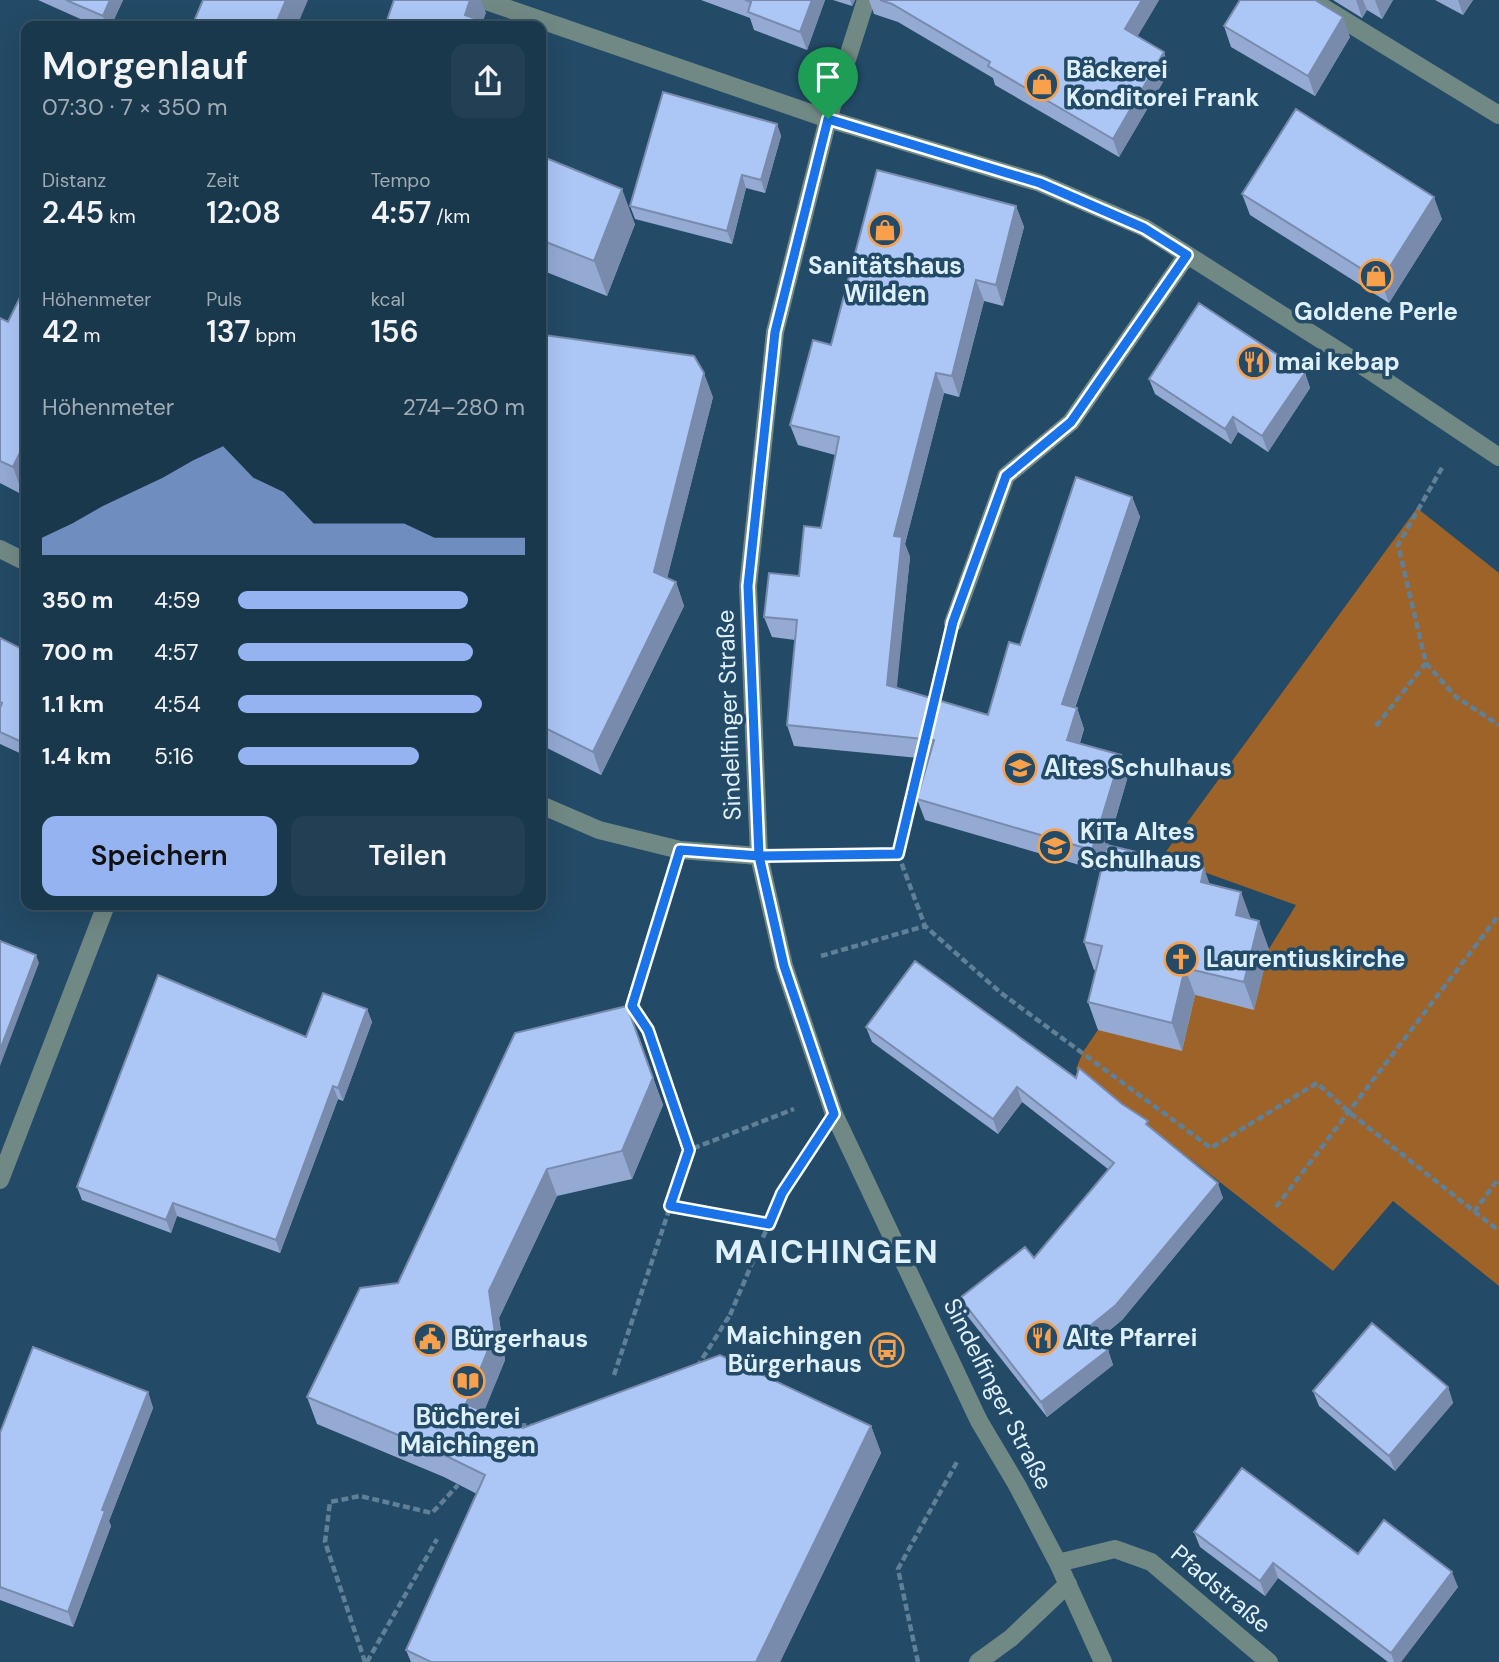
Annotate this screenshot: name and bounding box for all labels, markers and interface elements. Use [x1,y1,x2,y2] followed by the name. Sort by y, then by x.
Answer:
[42,41,248,91] text: Morgenlauf
[451,44,525,118] button: share
[798,47,858,119] pin
[1066,54,1259,113] place label: Bäckerei Konditorei Frank
[809,58,847,96] icon: arrive
[1023,65,1061,103] shop icon: Bäckerei Konditorei Frank
[42,92,228,122] text: 07:30 · 7 × 350 m
[42,168,106,193] text: Distanz
[206,168,239,193] text: Zeit
[371,168,431,193] text: Tempo
[42,193,104,232] text: 2.45
[206,193,281,232] text: 12:08
[371,193,431,232] text: 4:57
[104,204,136,229] text: km
[431,204,470,229] text: /km
[866,211,904,249] shop icon: Sanitätshaus Wilden
[808,250,962,309] place label: Sanitätshaus Wilden
[1357,257,1395,295] shop icon: Goldene Perle
[42,287,151,312] text: Höhenmeter
[206,287,242,312] text: Puls
[371,287,405,312] text: kcal
[1294,296,1458,327] place label: Goldene Perle
[42,312,78,351] text: 42
[206,312,251,351] text: 137
[371,312,419,351] text: 156
[78,323,100,348] text: m
[251,323,296,348] text: bpm
[1235,343,1273,381] restaurant icon: mai kebap
[1278,346,1400,377] place label: mai kebap
[42,392,174,422] text: Höhenmeter
[403,392,525,422] text: 274–280 m
[42,585,113,615] text: 350 m
[154,585,200,615] text: 4:59
[709,609,748,821] street label: Sindelfinger Straße
[42,637,114,667] text: 700 m
[154,637,199,667] text: 4:57
[42,689,104,719] text: 1.1 km
[154,689,201,719] text: 4:54
[42,741,111,771] text: 1.4 km
[154,741,194,771] text: 5:16
[1001,749,1039,787] school or university icon: Altes Schulhaus
[1044,752,1232,783] place label: Altes Schulhaus
[42,816,277,896] button: Speichern
[291,816,525,896] button: Teilen
[1080,816,1202,875] place label: KiTa Altes Schulhaus
[1036,827,1074,865] school or university icon: KiTa Altes Schulhaus
[1162,940,1200,978] church icon: Laurentiuskirche
[1206,943,1406,974] place label: Laurentiuskirche
[714,1231,940,1273] district label: MAICHINGEN
[937,1293,1060,1495] street label: Sindelfinger Straße
[1023,1319,1061,1357] restaurant icon: Alte Pfarrei
[411,1320,449,1358] public building icon: Bürgerhaus
[726,1320,862,1379] place label: Maichingen Bürgerhaus
[1066,1322,1197,1353] place label: Alte Pfarrei
[454,1323,588,1354] place label: Bürgerhaus
[868,1331,906,1369] bus stop icon: Maichingen Bürgerhaus
[449,1362,487,1400] library icon: Bücherei Maichingen
[400,1401,536,1460] place label: Bücherei Maichingen
[1165,1538,1278,1640] street label: Pfadstraße

